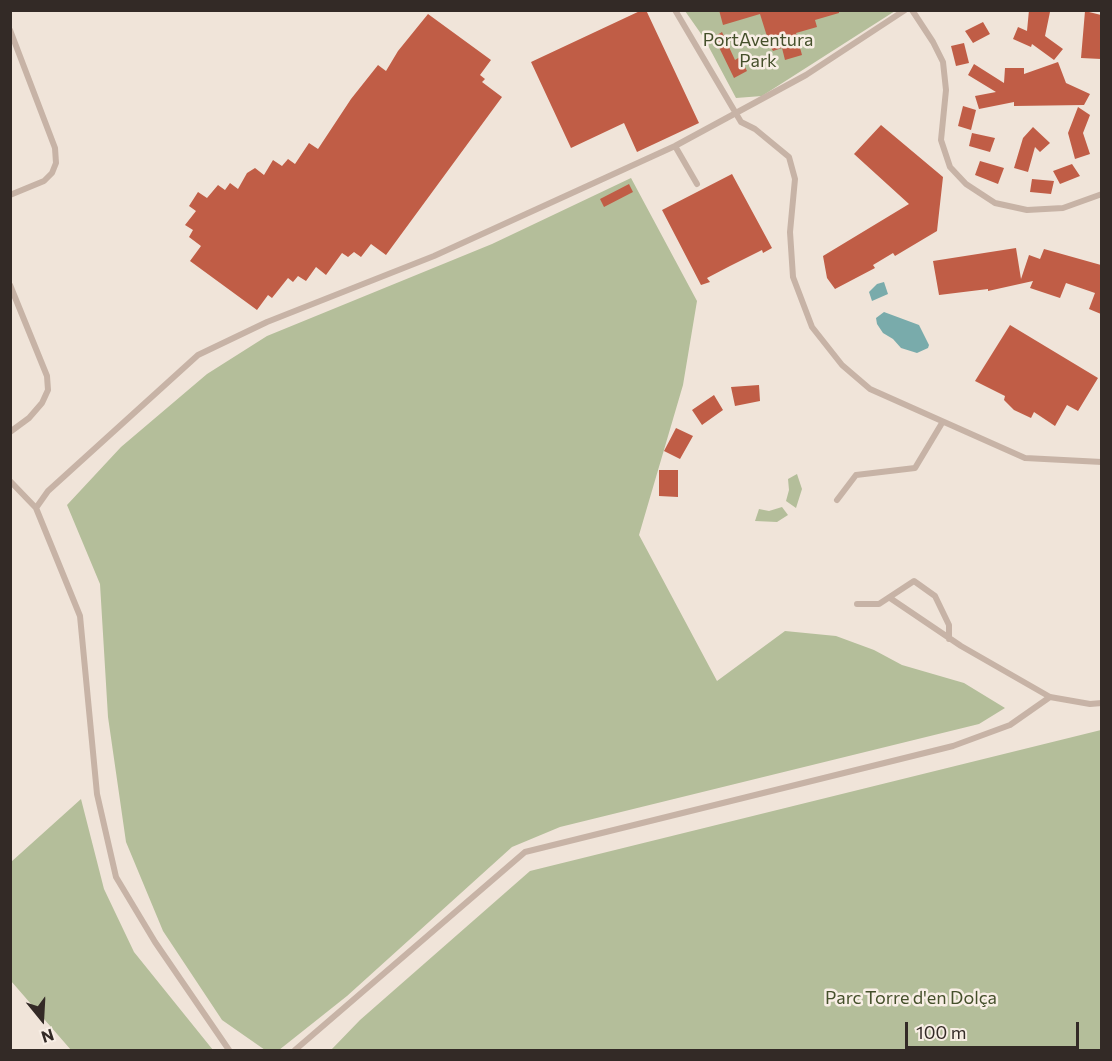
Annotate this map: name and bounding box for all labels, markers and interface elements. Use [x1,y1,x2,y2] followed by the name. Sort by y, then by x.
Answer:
[703,29,813,72] park label: PortAventura Park
[825,987,997,1009] park label: Parc Torre d'en Dolça
[12,989,72,1049] north arrow
[908,1010,1082,1048] scale bar
[916,1021,966,1043] text: 100 m
[39,1026,56,1047] text: N

